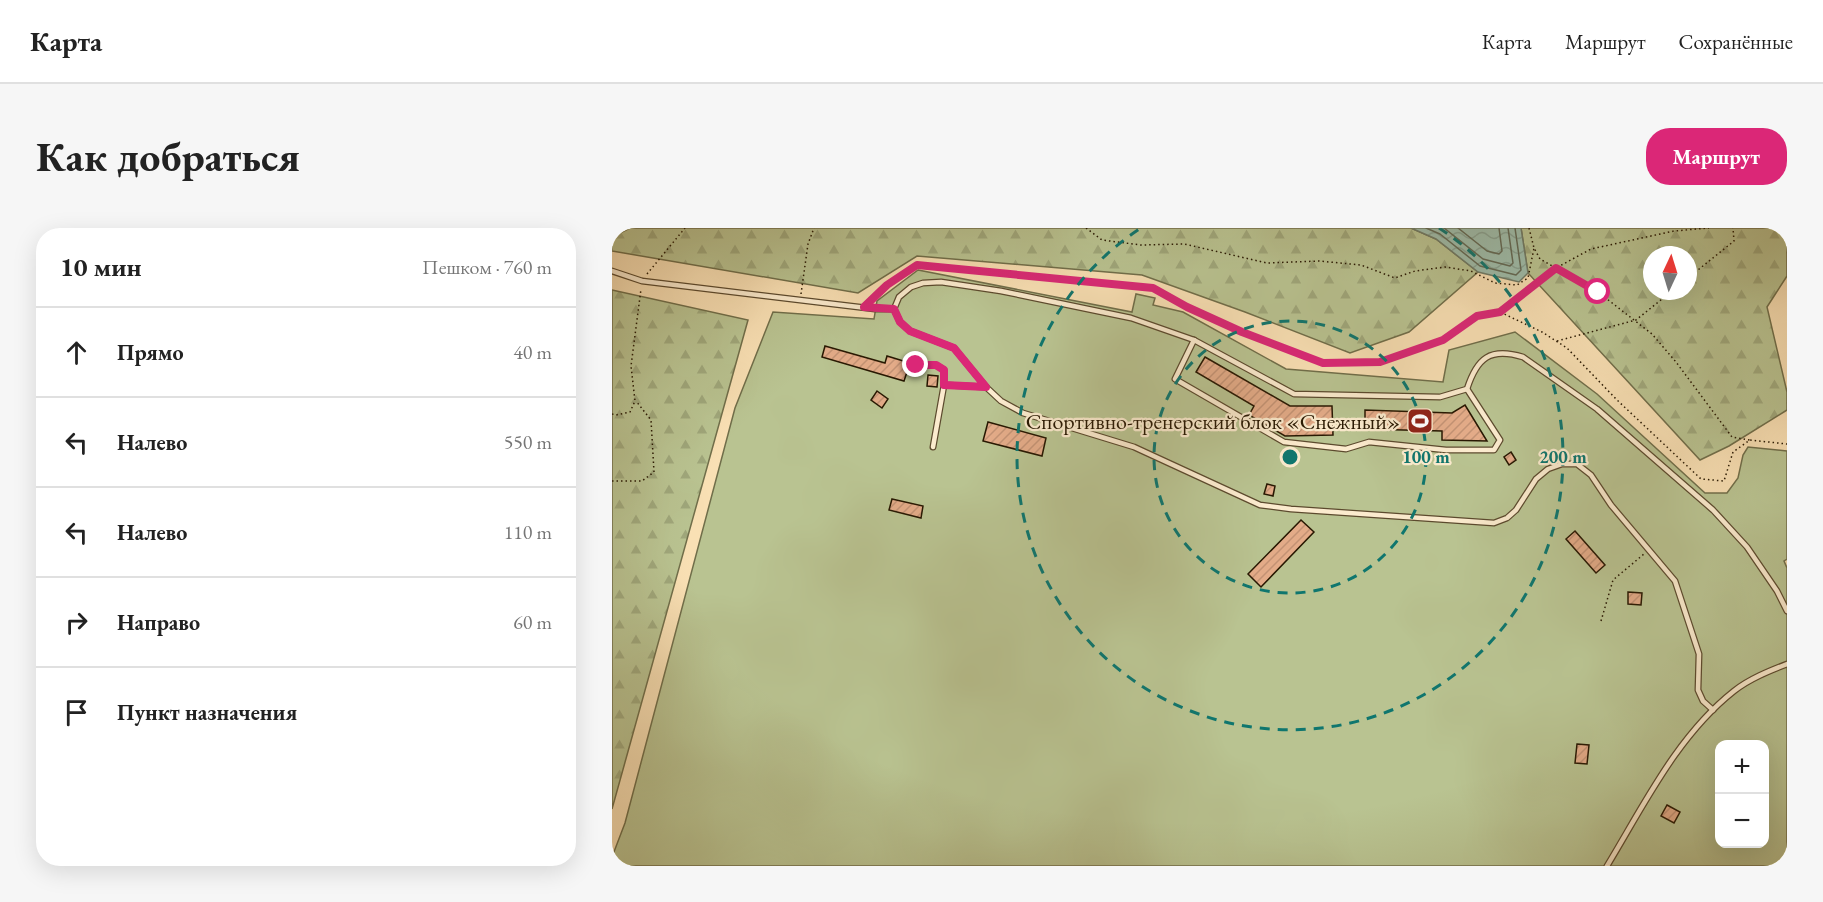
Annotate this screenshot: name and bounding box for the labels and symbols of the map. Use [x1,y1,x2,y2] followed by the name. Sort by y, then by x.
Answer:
[1643,246,1697,300] north arrow
[1584,278,1610,304] route start
[902,351,928,377] route end
[1405,406,1435,436] sports icon: Спортивно-тренерский блок «Снежный»
[1026,407,1400,436] place label: Спортивно-тренерский блок «Снежный»
[1402,445,1450,468] text: 100 m
[1539,445,1587,468] text: 200 m
[1280,447,1300,467] centre of rings

